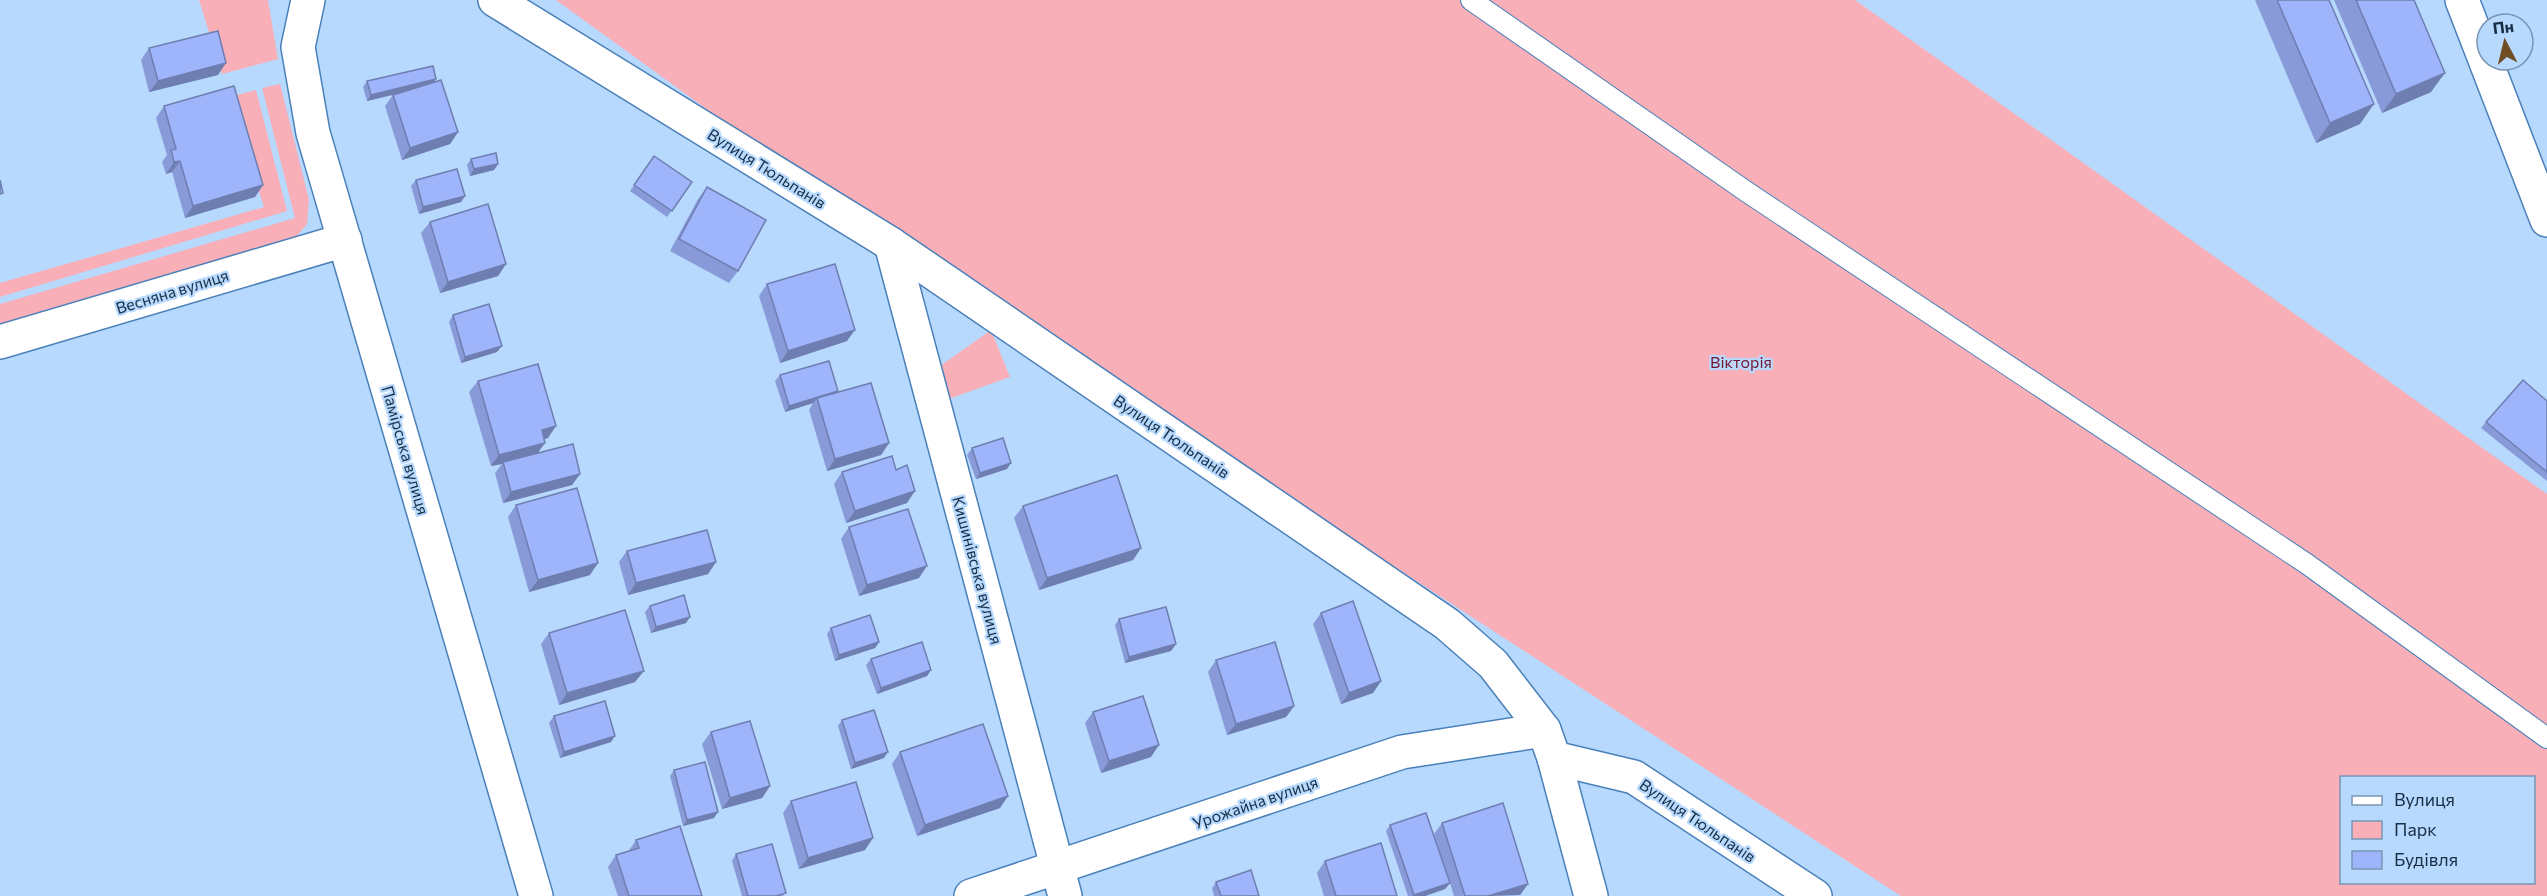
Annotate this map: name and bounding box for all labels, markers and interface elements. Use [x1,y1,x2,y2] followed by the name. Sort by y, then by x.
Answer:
[2475,12,2535,72] north arrow
[2491,16,2515,37] text: Пн
[704,124,830,212] street label: Вулиця Тюльпанів
[113,265,231,317] street label: Весняна вулиця
[1710,352,1772,371] park label: Вікторія
[378,383,434,517] street label: Памірська вулиця
[1110,390,1234,482] street label: Вулиця Тюльпанів
[949,494,1007,646] street label: Кишинівська вулиця
[1190,772,1320,832] street label: Урожайна вулиця
[1636,774,1760,866] street label: Вулиця Тюльпанів
[2340,776,2535,884] legend
[2394,788,2455,810] text: Вулиця
[2394,818,2437,840] text: Парк
[2394,848,2458,870] text: Будівля

